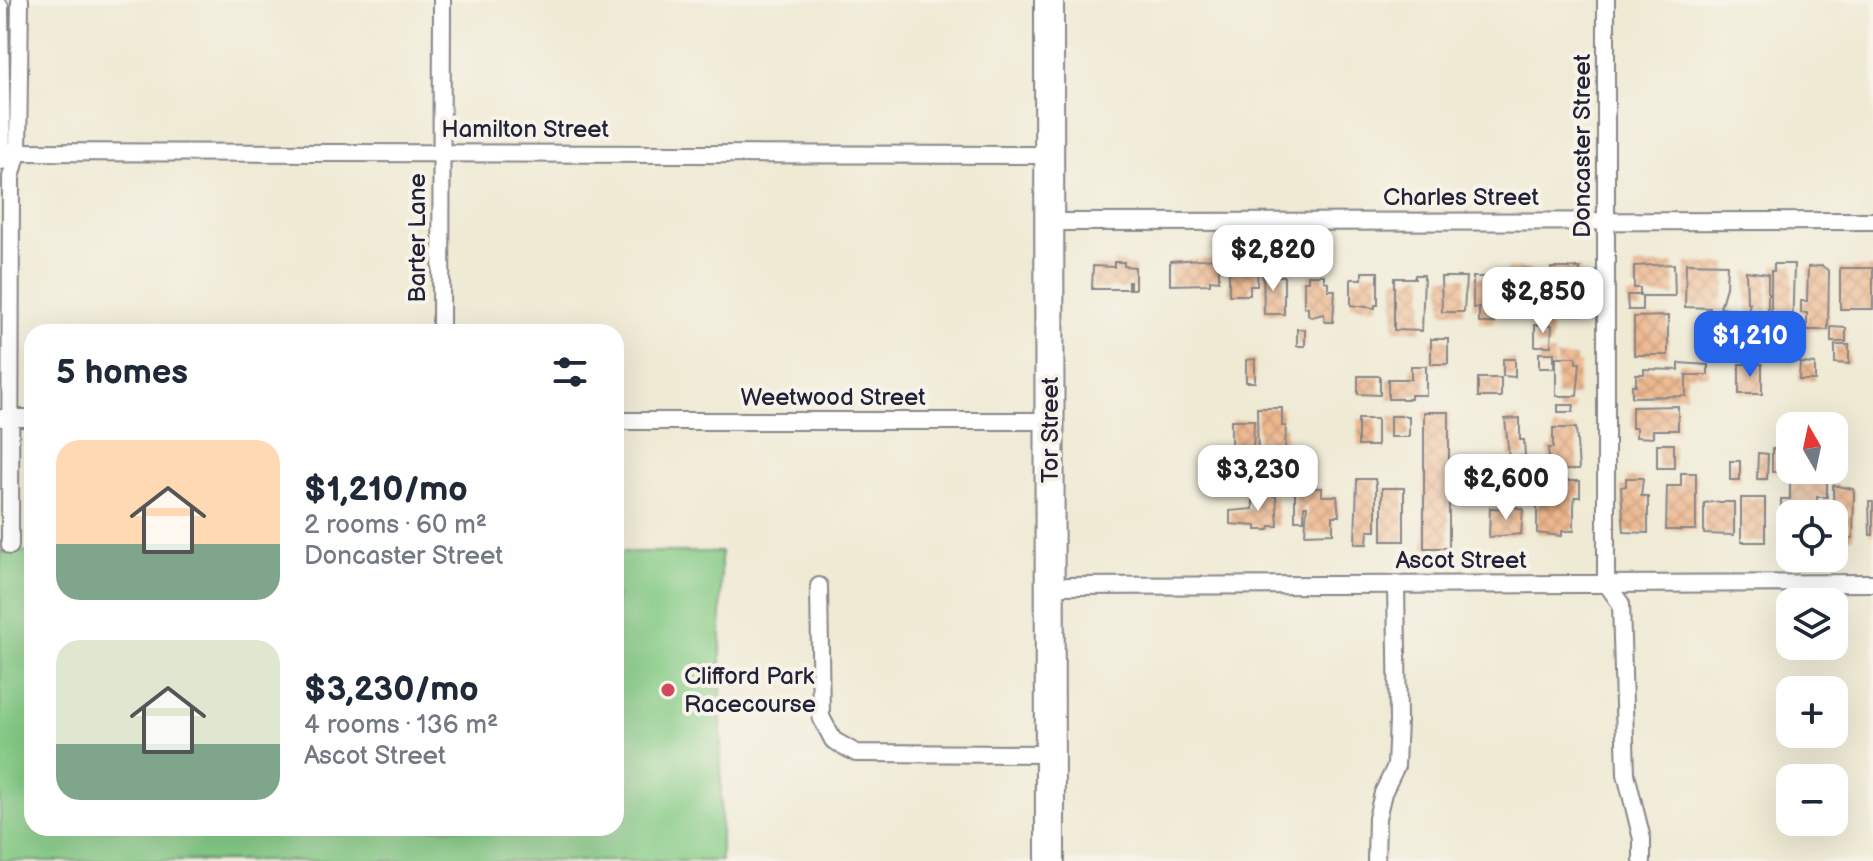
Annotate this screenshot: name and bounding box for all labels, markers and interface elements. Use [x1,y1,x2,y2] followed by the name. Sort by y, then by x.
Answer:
[1568,53,1597,238] street label: Doncaster Street
[441,115,609,144] street label: Hamilton Street
[403,173,432,303] street label: Barter Lane
[1383,183,1540,212] street label: Charles Street
[1208,225,1338,293] pin: $2,820
[1230,235,1316,266] text: $2,820
[1478,267,1608,335] pin: $2,850
[1500,277,1586,308] text: $2,850
[1685,311,1815,379] pin: $1,210
[1712,321,1788,352] text: $1,210
[548,350,592,394] icon: filters
[56,352,188,393] text: 5 homes
[1036,376,1065,483] street label: Tor Street
[740,383,926,412] street label: Weetwood Street
[1776,412,1848,484] north arrow
[1776,412,1848,836] map controls
[1193,445,1323,513] pin: $3,230
[1441,454,1571,522] pin: $2,600
[1216,455,1300,486] text: $3,230
[1463,464,1549,495] text: $2,600
[304,469,468,510] text: $1,210/mo
[120,472,216,568] icon: home
[1776,500,1848,572] button: locate
[304,510,487,541] text: 2 rooms · 60 m²
[304,541,503,572] text: Doncaster Street
[1395,546,1527,575] street label: Ascot Street
[1776,588,1848,660] button: layers
[684,662,816,719] place label: Clifford Park Racecourse
[304,669,479,710] text: $3,230/mo
[120,672,216,768] icon: home
[1776,676,1848,748] button: +
[659,681,677,699] marker: Clifford Park Racecourse
[304,710,498,741] text: 4 rooms · 136 m²
[304,741,446,772] text: Ascot Street
[1776,764,1848,836] button: −

